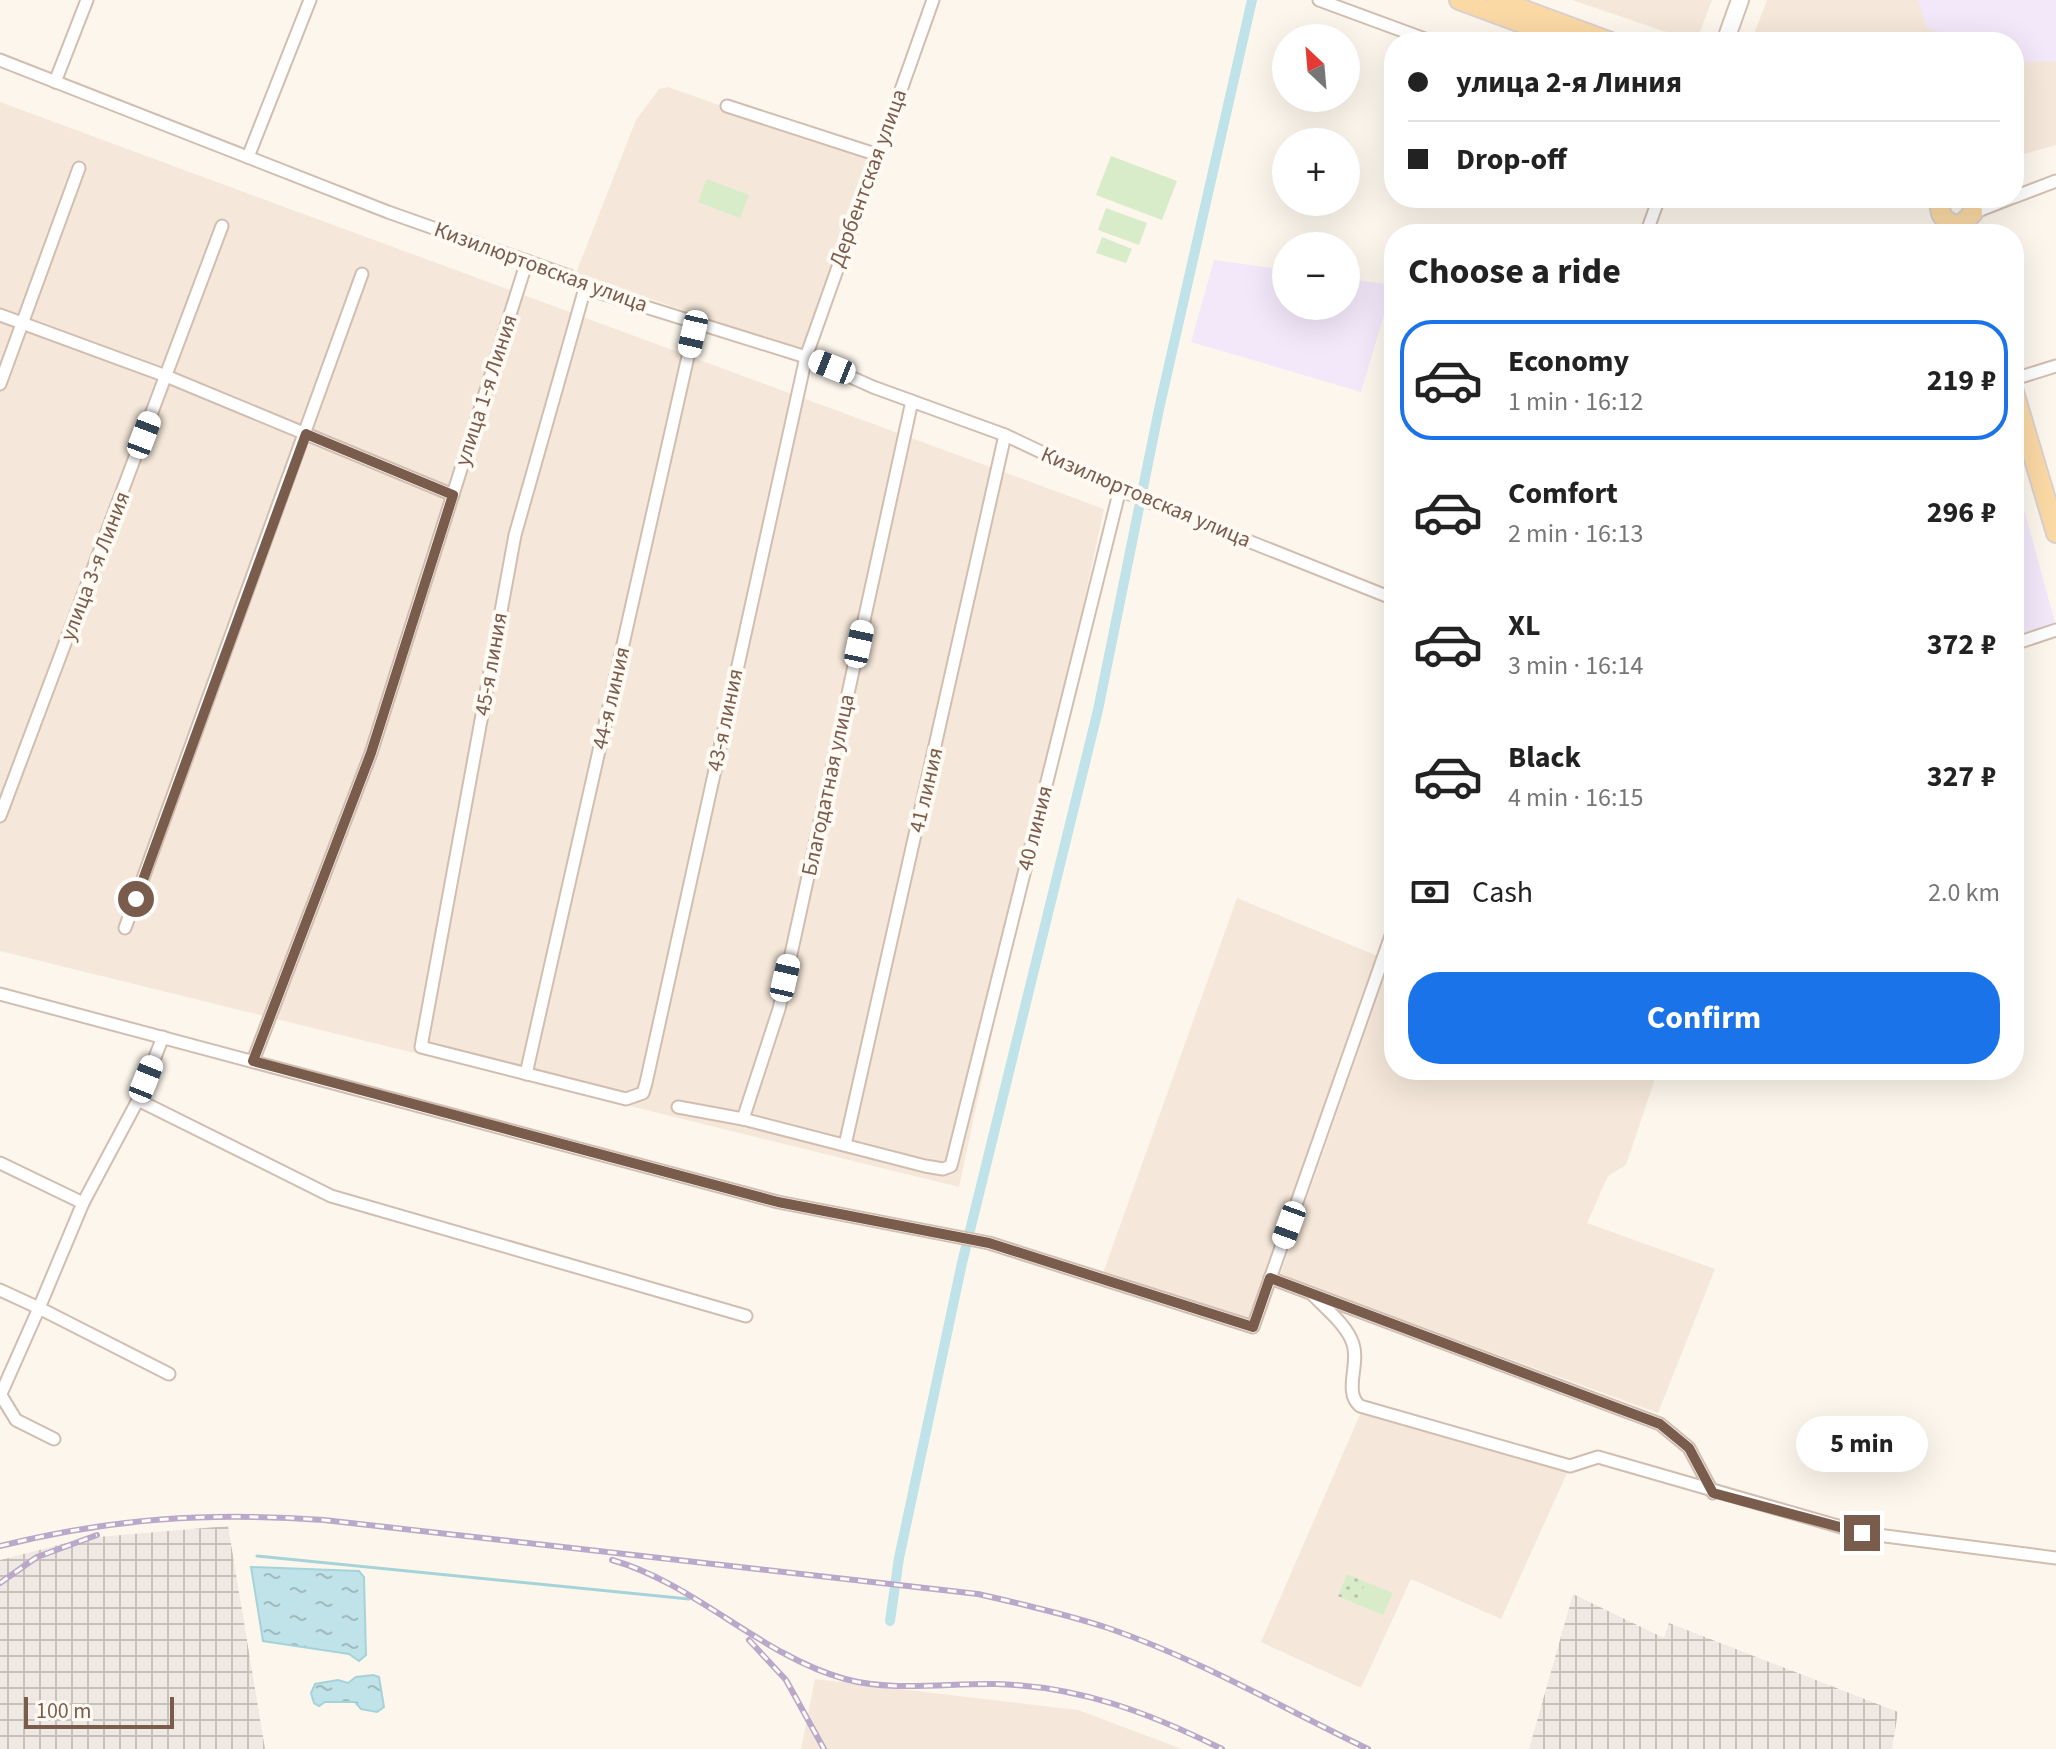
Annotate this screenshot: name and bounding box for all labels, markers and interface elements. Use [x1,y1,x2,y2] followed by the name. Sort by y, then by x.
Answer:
[1272,24,1360,112] north arrow
[1272,24,1360,320] map controls
[1456,61,1682,104] text: улица 2-я Линия
[821,84,915,272] street label: Дербентская улица
[1272,128,1360,216] button: +
[1456,138,1567,181] text: Drop-off
[430,213,652,321] street label: Кизилюртовская улица
[1272,232,1360,320] button: −
[1408,246,1621,297] text: Choose a ride
[676,308,710,360] car
[446,310,526,470] street label: улица 1-я Линия
[1508,340,1629,383] text: Economy
[1412,344,1484,416] icon: car
[805,347,859,387] car
[1927,359,1996,402] text: 219 ₽
[1508,383,1643,420] text: 1 min · 16:12
[124,408,164,462] car
[1036,438,1256,556] street label: Кизилюртовская улица
[1508,472,1618,515] text: Comfort
[1412,476,1484,548] icon: car
[52,487,138,645] street label: улица 3-я Линия
[1927,491,1996,534] text: 296 ₽
[1508,515,1643,552] text: 2 min · 16:13
[1508,604,1541,647] text: XL
[1412,608,1484,680] icon: car
[466,610,516,718] street label: 45-я линия
[842,618,876,670] car
[1927,623,1996,666] text: 372 ₽
[584,644,638,752] street label: 44-я линия
[1508,647,1643,684] text: 3 min · 16:14
[698,666,752,774] street label: 43-я линия
[793,691,863,879] street label: Благодатная улица
[1508,736,1581,779] text: Black
[1412,740,1484,812] icon: car
[901,744,951,836] street label: 41 линия
[1927,755,1996,798] text: 327 ₽
[1508,779,1643,816] text: 4 min · 16:15
[1009,782,1061,874] street label: 40 линия
[1408,870,1452,914] icon: cash
[1472,871,1533,914] text: Cash
[1928,874,2000,911] text: 2.0 km
[118,881,154,917] route start
[768,952,802,1004] car
[1408,972,2000,1064] button: Confirm
[126,1052,166,1106] car
[1270,1198,1308,1252] car
[1796,1417,1928,1473] callout: 5 min
[1830,1425,1894,1462] text: 5 min
[1844,1515,1880,1551] route end
[24,1693,174,1729] scale bar
[36,1695,91,1727] text: 100 m

